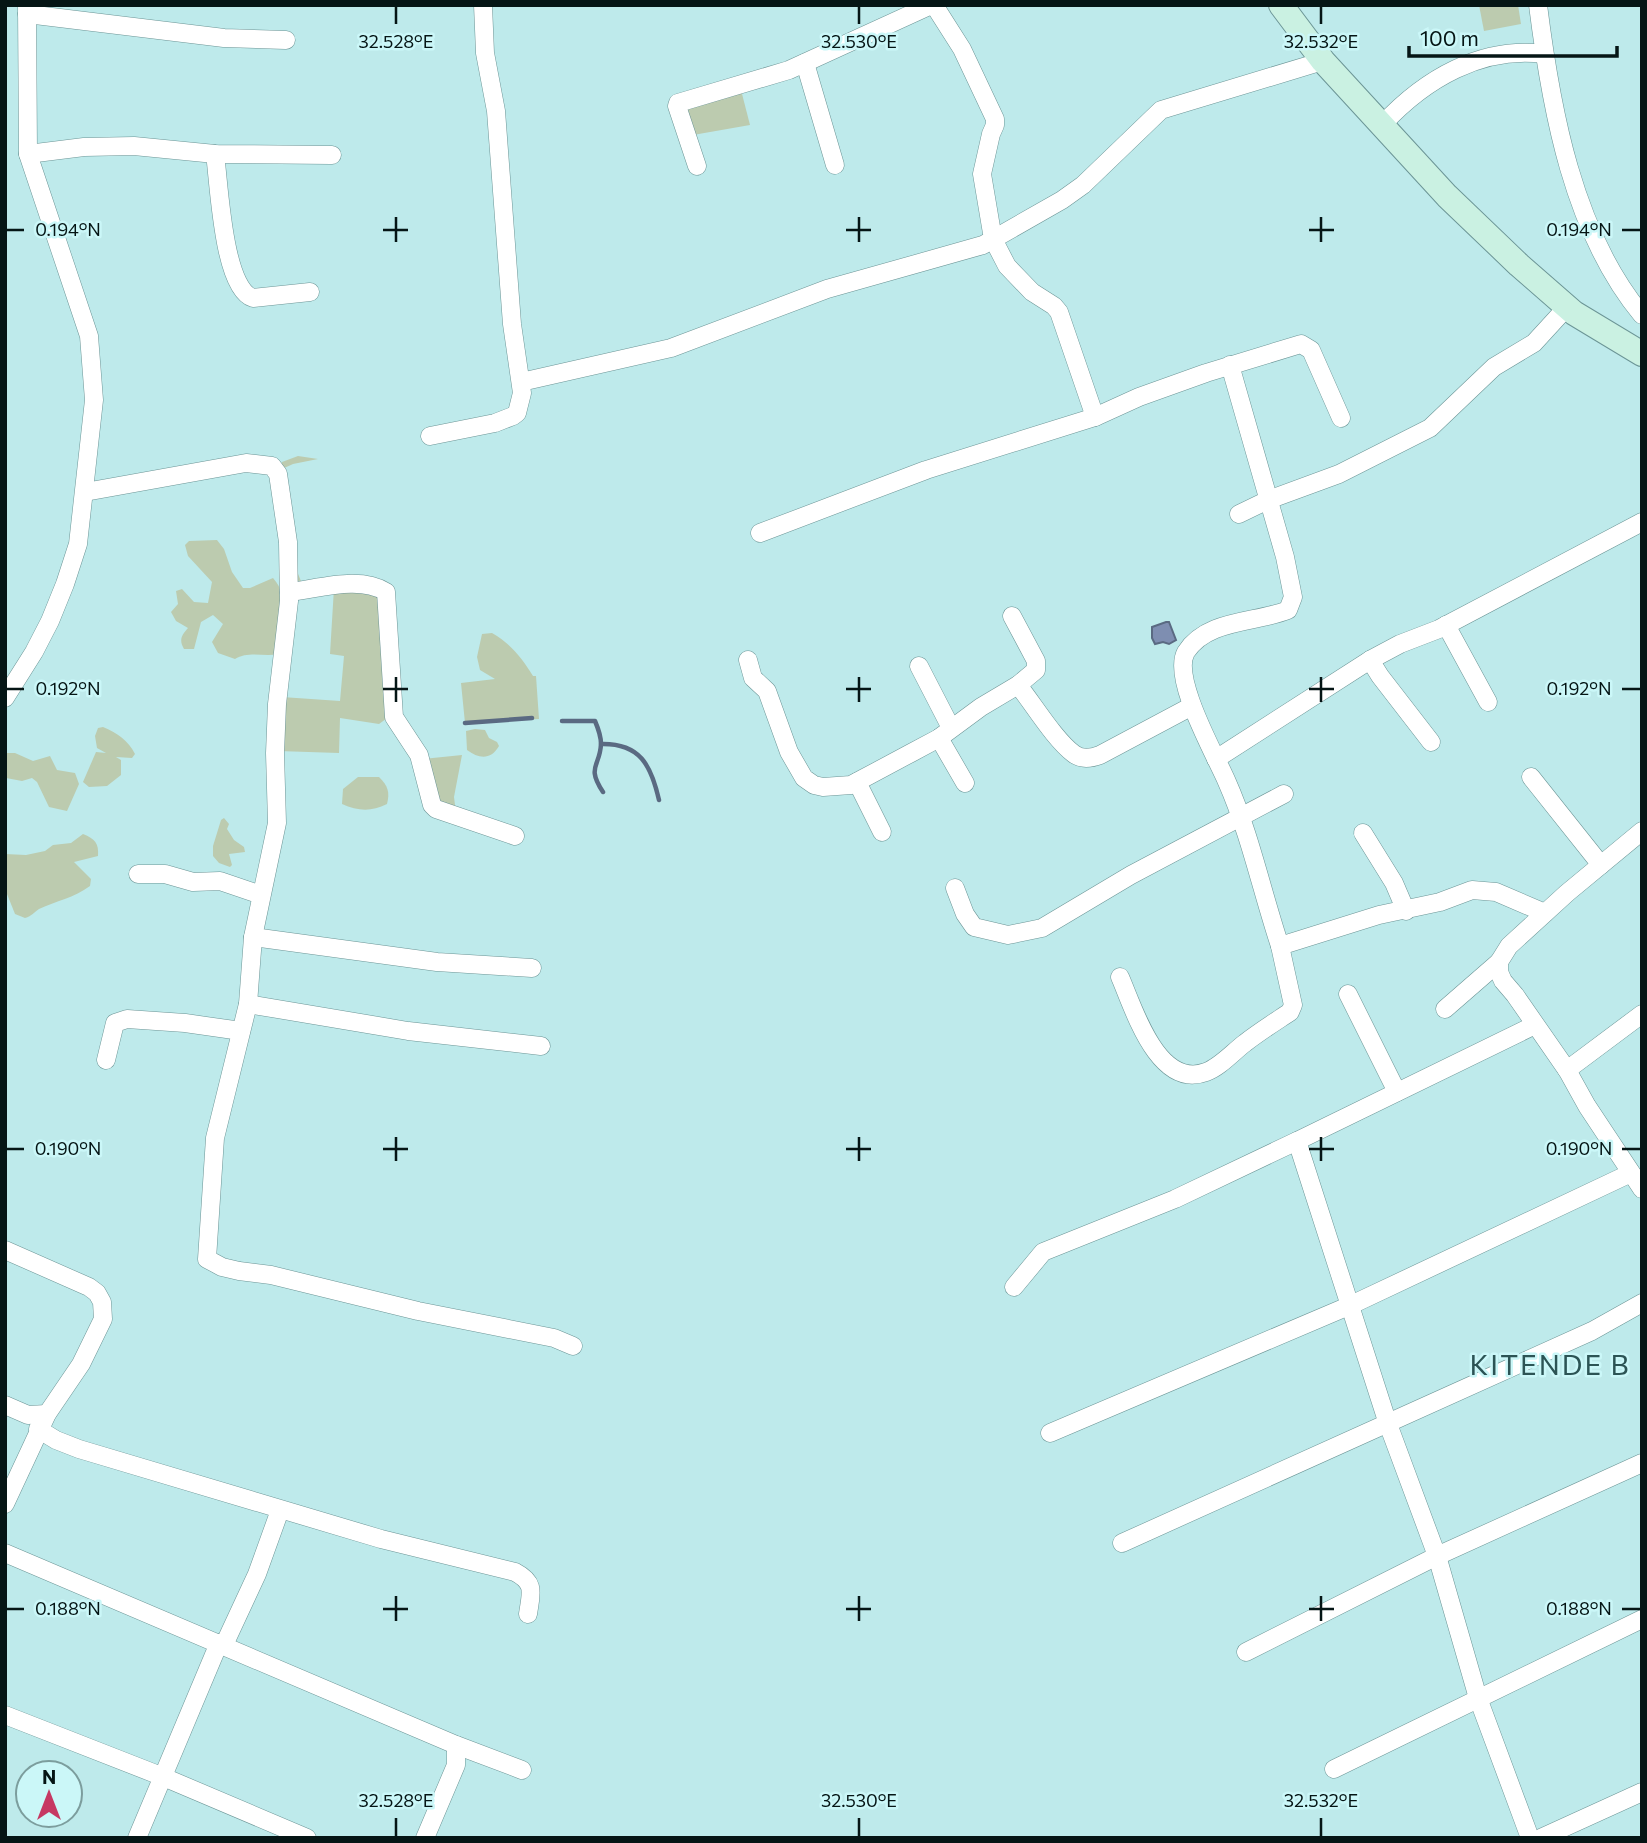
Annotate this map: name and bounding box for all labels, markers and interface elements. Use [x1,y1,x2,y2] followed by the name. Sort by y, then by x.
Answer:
[1409,14,1617,58] scale bar
[1420,25,1479,50] text: 100 m
[359,30,433,52] text: 32.528°E
[821,30,897,52] text: 32.530°E
[1284,30,1358,52] text: 32.532°E
[35,218,101,240] text: 0.194°N
[1546,218,1612,240] text: 0.194°N
[35,677,101,699] text: 0.192°N
[1546,677,1612,699] text: 0.192°N
[35,1137,101,1159] text: 0.190°N
[1546,1137,1612,1159] text: 0.190°N
[1470,1347,1630,1381] district label: KITENDE B
[35,1597,101,1619] text: 0.188°N
[1546,1597,1612,1619] text: 0.188°N
[14,1759,84,1829] north arrow
[42,1765,56,1788] text: N
[359,1789,433,1811] text: 32.528°E
[821,1789,897,1811] text: 32.530°E
[1284,1789,1358,1811] text: 32.532°E

